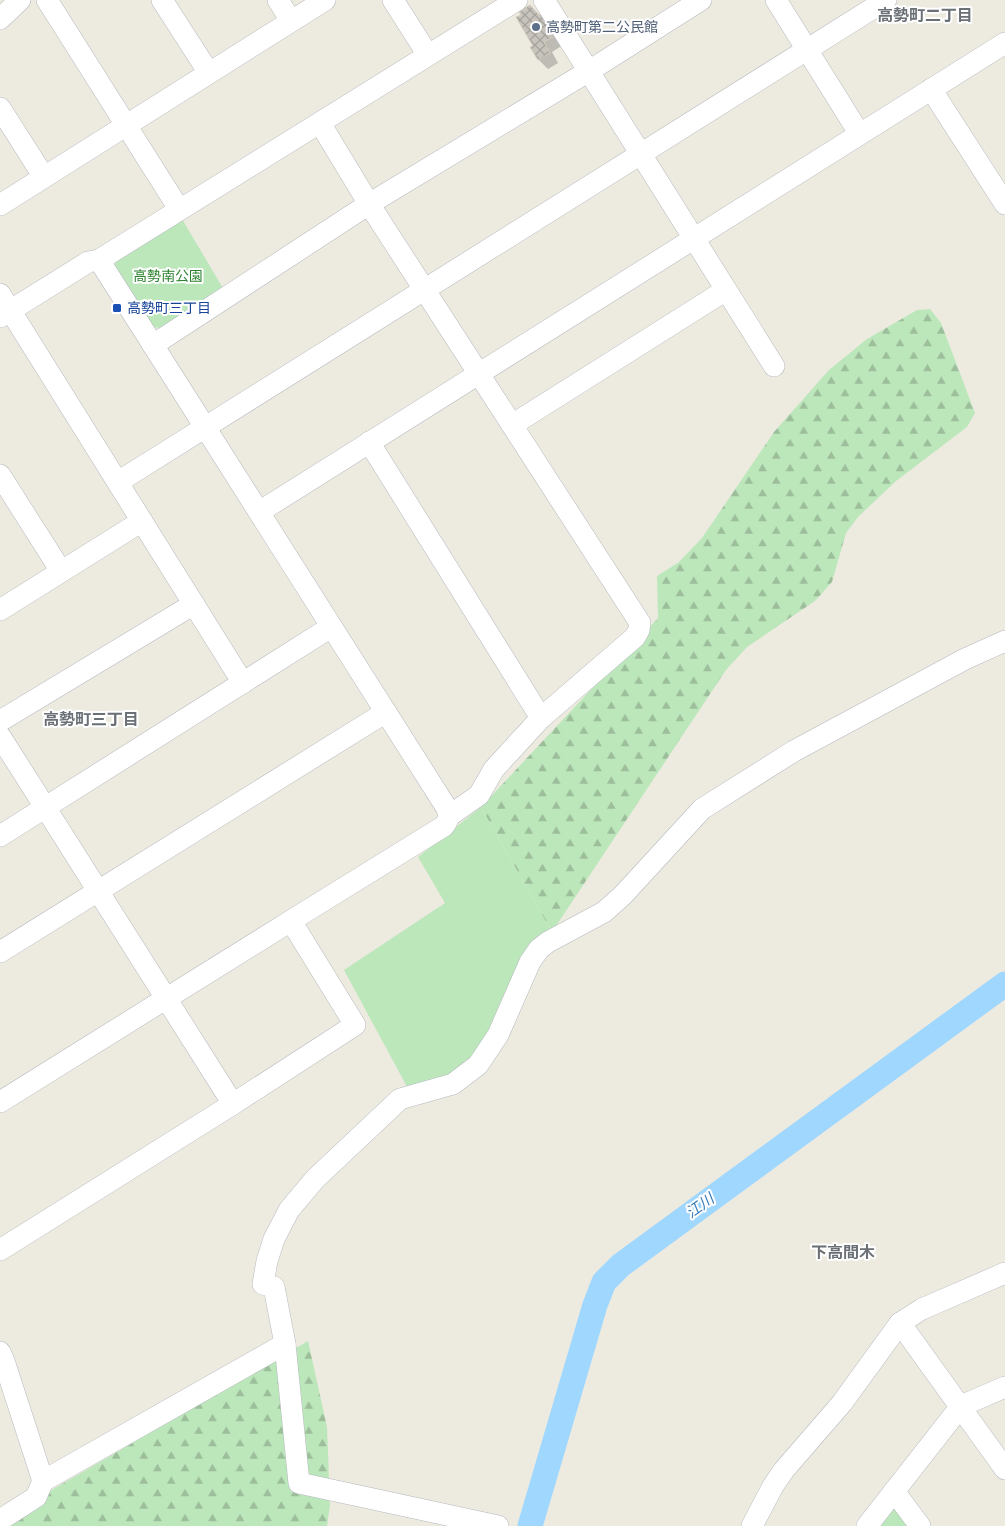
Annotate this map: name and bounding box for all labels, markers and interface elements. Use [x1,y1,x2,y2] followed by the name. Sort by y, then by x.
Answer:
[877,4,973,26] district label: 高勢町二丁目
[546,17,658,36] place label: 高勢町第二公民館
[530,21,542,33] marker: 高勢町第二公民館
[133,266,203,285] park label: 高勢南公園
[127,298,211,317] place label: 高勢町三丁目
[111,302,123,314] marker: 高勢町三丁目
[43,708,139,730] district label: 高勢町三丁目
[681,1187,719,1222] water label: 江川
[811,1241,875,1263] district label: 下高間木

